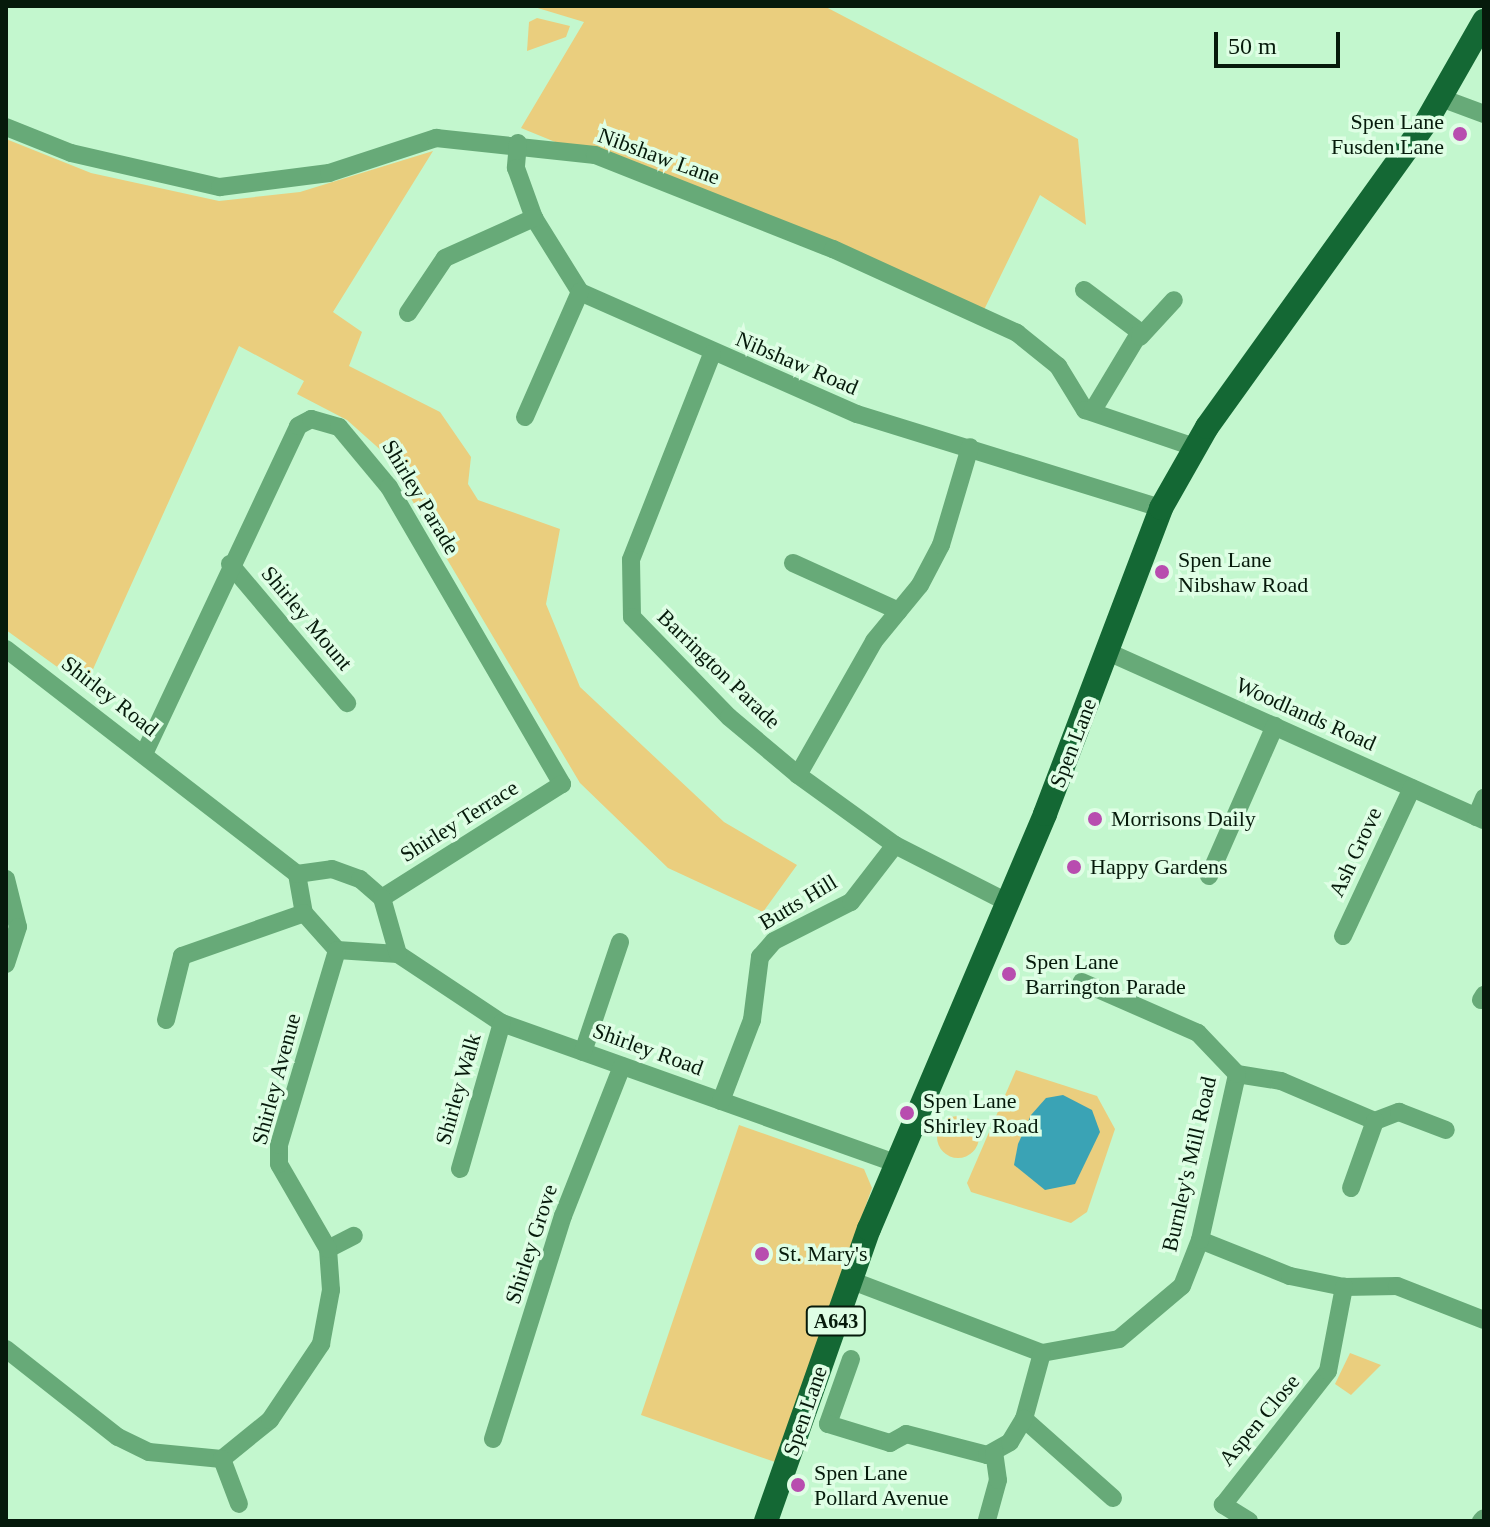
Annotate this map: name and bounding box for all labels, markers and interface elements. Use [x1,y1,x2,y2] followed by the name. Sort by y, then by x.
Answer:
[1218,16,1344,66] scale bar
[1228,33,1277,59] text: 50 m
[1331,108,1444,160] place label: Spen Lane Fusden Lane
[594,122,724,190] street label: Nibshaw Lane
[1451,125,1469,143] marker: Spen Lane Fusden Lane
[732,325,862,401] street label: Nibshaw Road
[376,435,466,559] street label: Shirley Parade
[1178,546,1308,598] place label: Spen Lane Nibshaw Road
[256,561,358,675] street label: Shirley Mount
[1153,563,1171,581] marker: Spen Lane Nibshaw Road
[652,604,786,734] street label: Barrington Parade
[56,650,164,742] street label: Shirley Road
[1232,671,1380,757] street label: Woodlands Road
[1044,695,1102,791] street label: Spen Lane
[395,774,523,868] street label: Shirley Terrace
[1323,803,1387,901] street label: Ash Grove
[1111,806,1256,832] place label: Morrisons Daily
[1086,810,1104,828] marker: Morrisons Daily
[1090,854,1227,880] place label: Happy Gardens
[1065,858,1083,876] marker: Happy Gardens
[754,868,842,936] street label: Butts Hill
[1025,948,1186,1000] place label: Spen Lane Barrington Parade
[1000,965,1018,983] marker: Spen Lane Barrington Parade
[246,1010,306,1148] street label: Shirley Avenue
[589,1017,707,1081] street label: Shirley Road
[429,1030,487,1148] street label: Shirley Walk
[1156,1074,1222,1254] street label: Burnley's Mill Road
[923,1087,1038,1138] place label: Spen Lane Shirley Road
[898,1104,916,1122] marker: Spen Lane Shirley Road
[499,1181,563,1307] street label: Shirley Grove
[778,1241,868,1267] place label: St. Mary's
[753,1245,771,1263] marker: St. Mary's
[804,1305,868,1337] road number: A643
[777,1363,833,1459] street label: Spen Lane
[1213,1369,1305,1471] street label: Aspen Close
[814,1459,950,1510] place label: Spen Lane Pollard Avenue
[789,1476,807,1494] marker: Spen Lane Pollard Avenue

